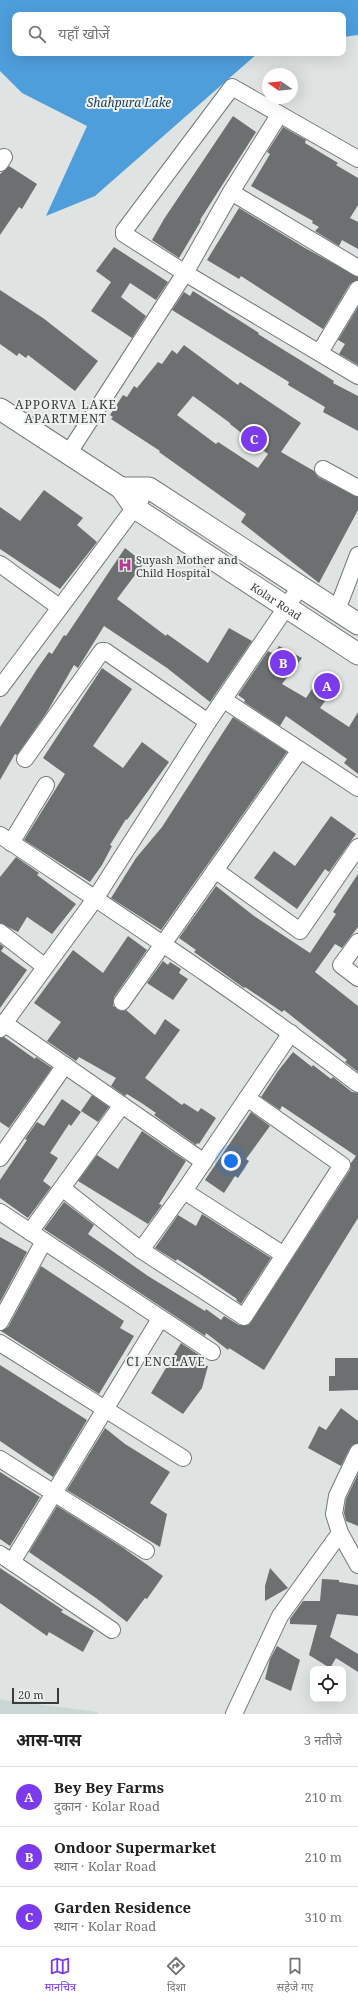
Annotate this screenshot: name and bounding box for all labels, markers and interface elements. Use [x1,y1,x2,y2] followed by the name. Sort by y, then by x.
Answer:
[12,12,346,56] search box
[26,23,48,45] icon: search
[58,23,110,43] text: यहाँ खोजें
[262,68,298,104] north arrow
[87,94,171,111] water label: Shahpura Lake
[15,396,117,427] district label: APPORVA LAKE APARTMENT
[241,424,267,454] pin: C
[136,552,238,580] place label: Suyash Mother and Child Hospital
[117,557,133,573] hospital icon: Suyash Mother and Child Hospital
[248,578,305,623] street label: Kolar Road
[270,648,296,678] pin: B
[314,671,340,701] pin: A
[221,1151,241,1171] your location
[126,1353,206,1370] district label: CI ENCLAVE
[310,1666,346,1702] map controls
[310,1666,346,1702] button: locate
[12,1686,59,1705] scale bar
[18,1687,44,1702] text: 20 m
[16,1728,81,1751] text: आस-पास
[304,1731,342,1749] text: 3 नतीजे
[54,1777,164,1797] text: Bey Bey Farms
[24,1788,34,1806] text: A
[305,1788,342,1806] text: 210 m
[54,1797,160,1815] text: दुकान · Kolar Road
[54,1837,216,1857] text: Ondoor Supermarket
[25,1848,33,1866] text: B
[305,1848,342,1866] text: 210 m
[54,1857,156,1875] text: स्थान · Kolar Road
[54,1897,191,1917] text: Garden Residence
[25,1908,33,1926] text: C
[305,1908,342,1926] text: 310 m
[54,1917,156,1935] text: स्थान · Kolar Road
[45,1955,76,1995] tab: मानचित्र
[165,1955,187,1995] tab: दिशा
[277,1955,313,1995] tab: सहेजे गए

